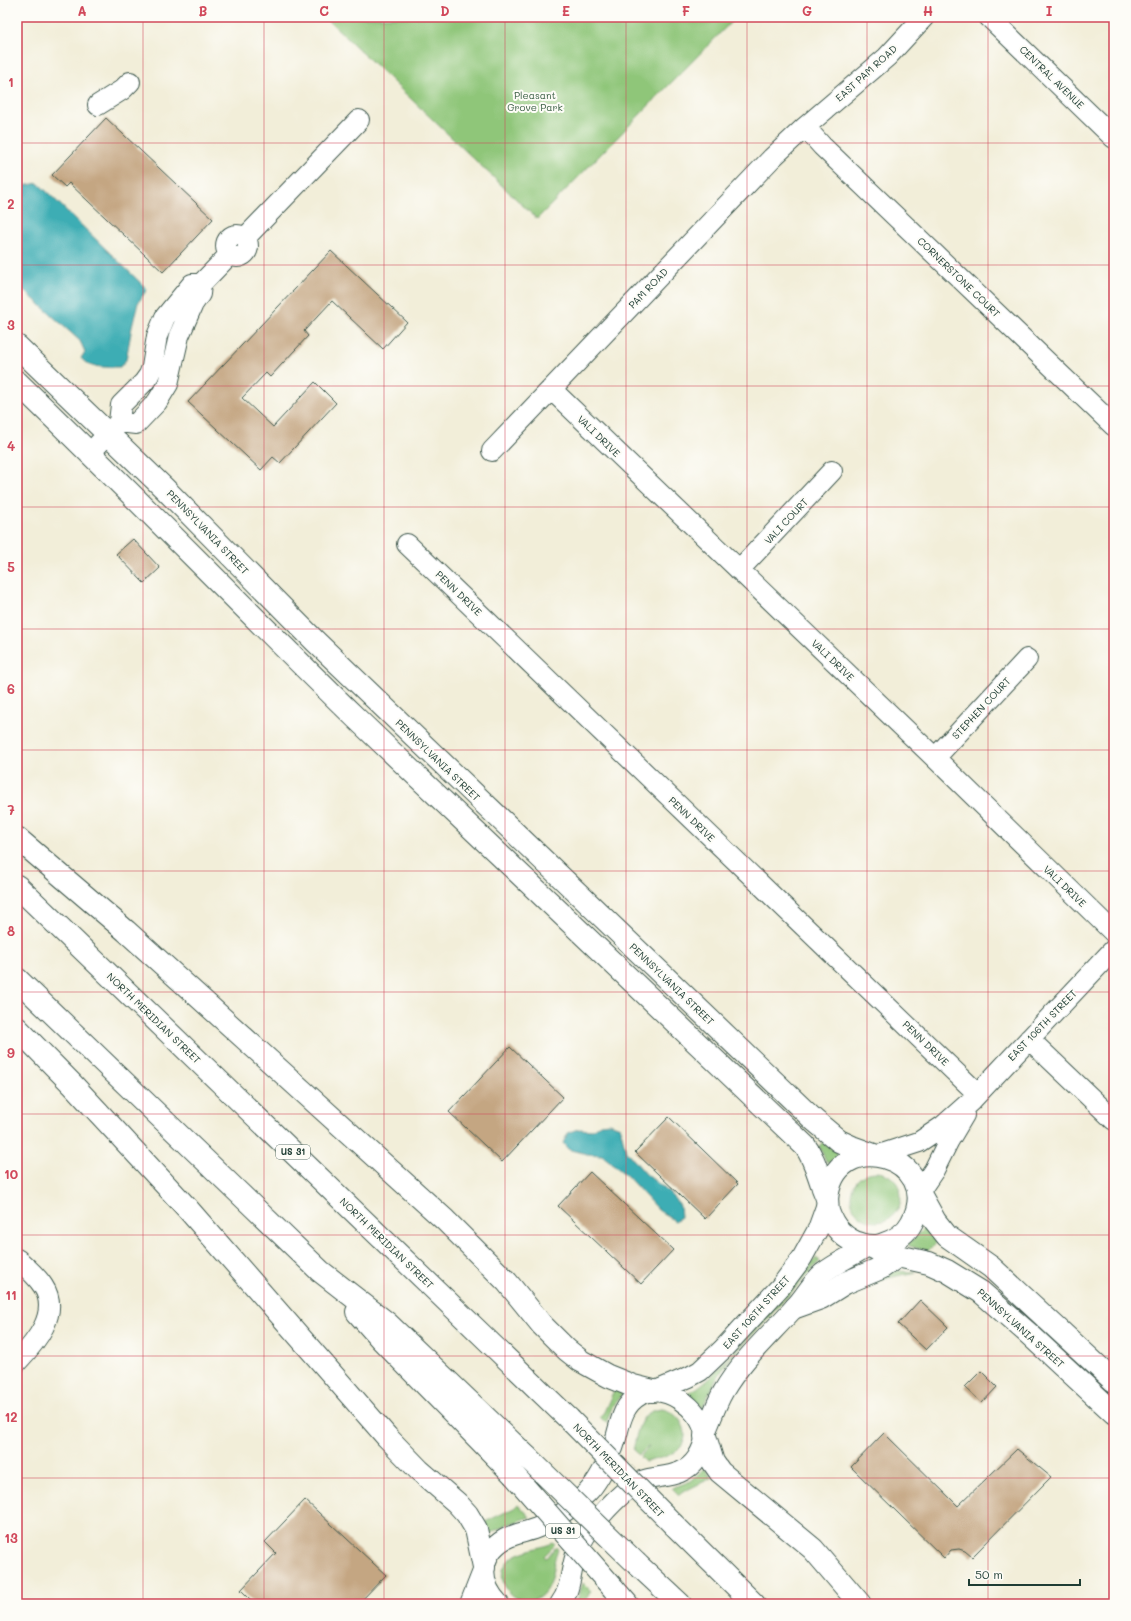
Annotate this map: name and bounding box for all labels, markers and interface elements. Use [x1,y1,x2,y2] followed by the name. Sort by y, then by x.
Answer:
[77,2,87,19] text: A
[199,2,208,19] text: B
[319,2,329,19] text: C
[440,2,450,19] text: D
[562,2,570,19] text: E
[682,2,690,19] text: F
[802,2,812,19] text: G
[923,2,933,19] text: H
[1046,2,1053,19] text: I
[832,41,900,104] street label: EAST PAM ROAD
[1017,42,1088,112] street label: CENTRAL AVENUE
[8,73,14,90] text: 1
[507,88,563,114] park label: Pleasant Grove Park
[7,195,15,212] text: 2
[915,234,1004,321] street label: CORNERSTONE COURT
[625,265,671,311] street label: PAM ROAD
[7,316,15,333] text: 3
[575,412,624,460] street label: VALI DRIVE
[7,437,15,454] text: 4
[164,487,252,578] street label: PENNSYLVANIA STREET
[761,495,811,547] street label: VALI COURT
[7,558,15,575] text: 5
[433,567,485,619] street label: PENN DRIVE
[809,636,858,684] street label: VALI DRIVE
[949,674,1014,742] street label: STEPHEN COURT
[7,680,15,697] text: 6
[393,716,484,804] street label: PENNSYLVANIA STREET
[666,793,718,845] street label: PENN DRIVE
[7,801,15,818] text: 7
[1041,862,1090,910] street label: VALI DRIVE
[7,922,15,939] text: 8
[627,940,718,1028] street label: PENNSYLVANIA STREET
[104,969,204,1067] street label: NORTH MERIDIAN STREET
[1004,986,1080,1064] street label: EAST 106TH STREET
[900,1017,952,1069] street label: PENN DRIVE
[7,1044,15,1061] text: 9
[276,1145,310,1159] road number: US 31
[4,1165,18,1182] text: 10
[337,1194,437,1292] street label: NORTH MERIDIAN STREET
[719,1272,793,1352] street label: EAST 106TH STREET
[975,1285,1068,1371] street label: PENNSYLVANIA STREET
[5,1286,17,1303] text: 11
[4,1408,18,1425] text: 12
[570,1420,668,1520] street label: NORTH MERIDIAN STREET
[546,1524,580,1538] road number: US 31
[4,1529,18,1546] text: 13
[969,1561,1080,1587] scale bar
[975,1566,1003,1582] text: 50 m

